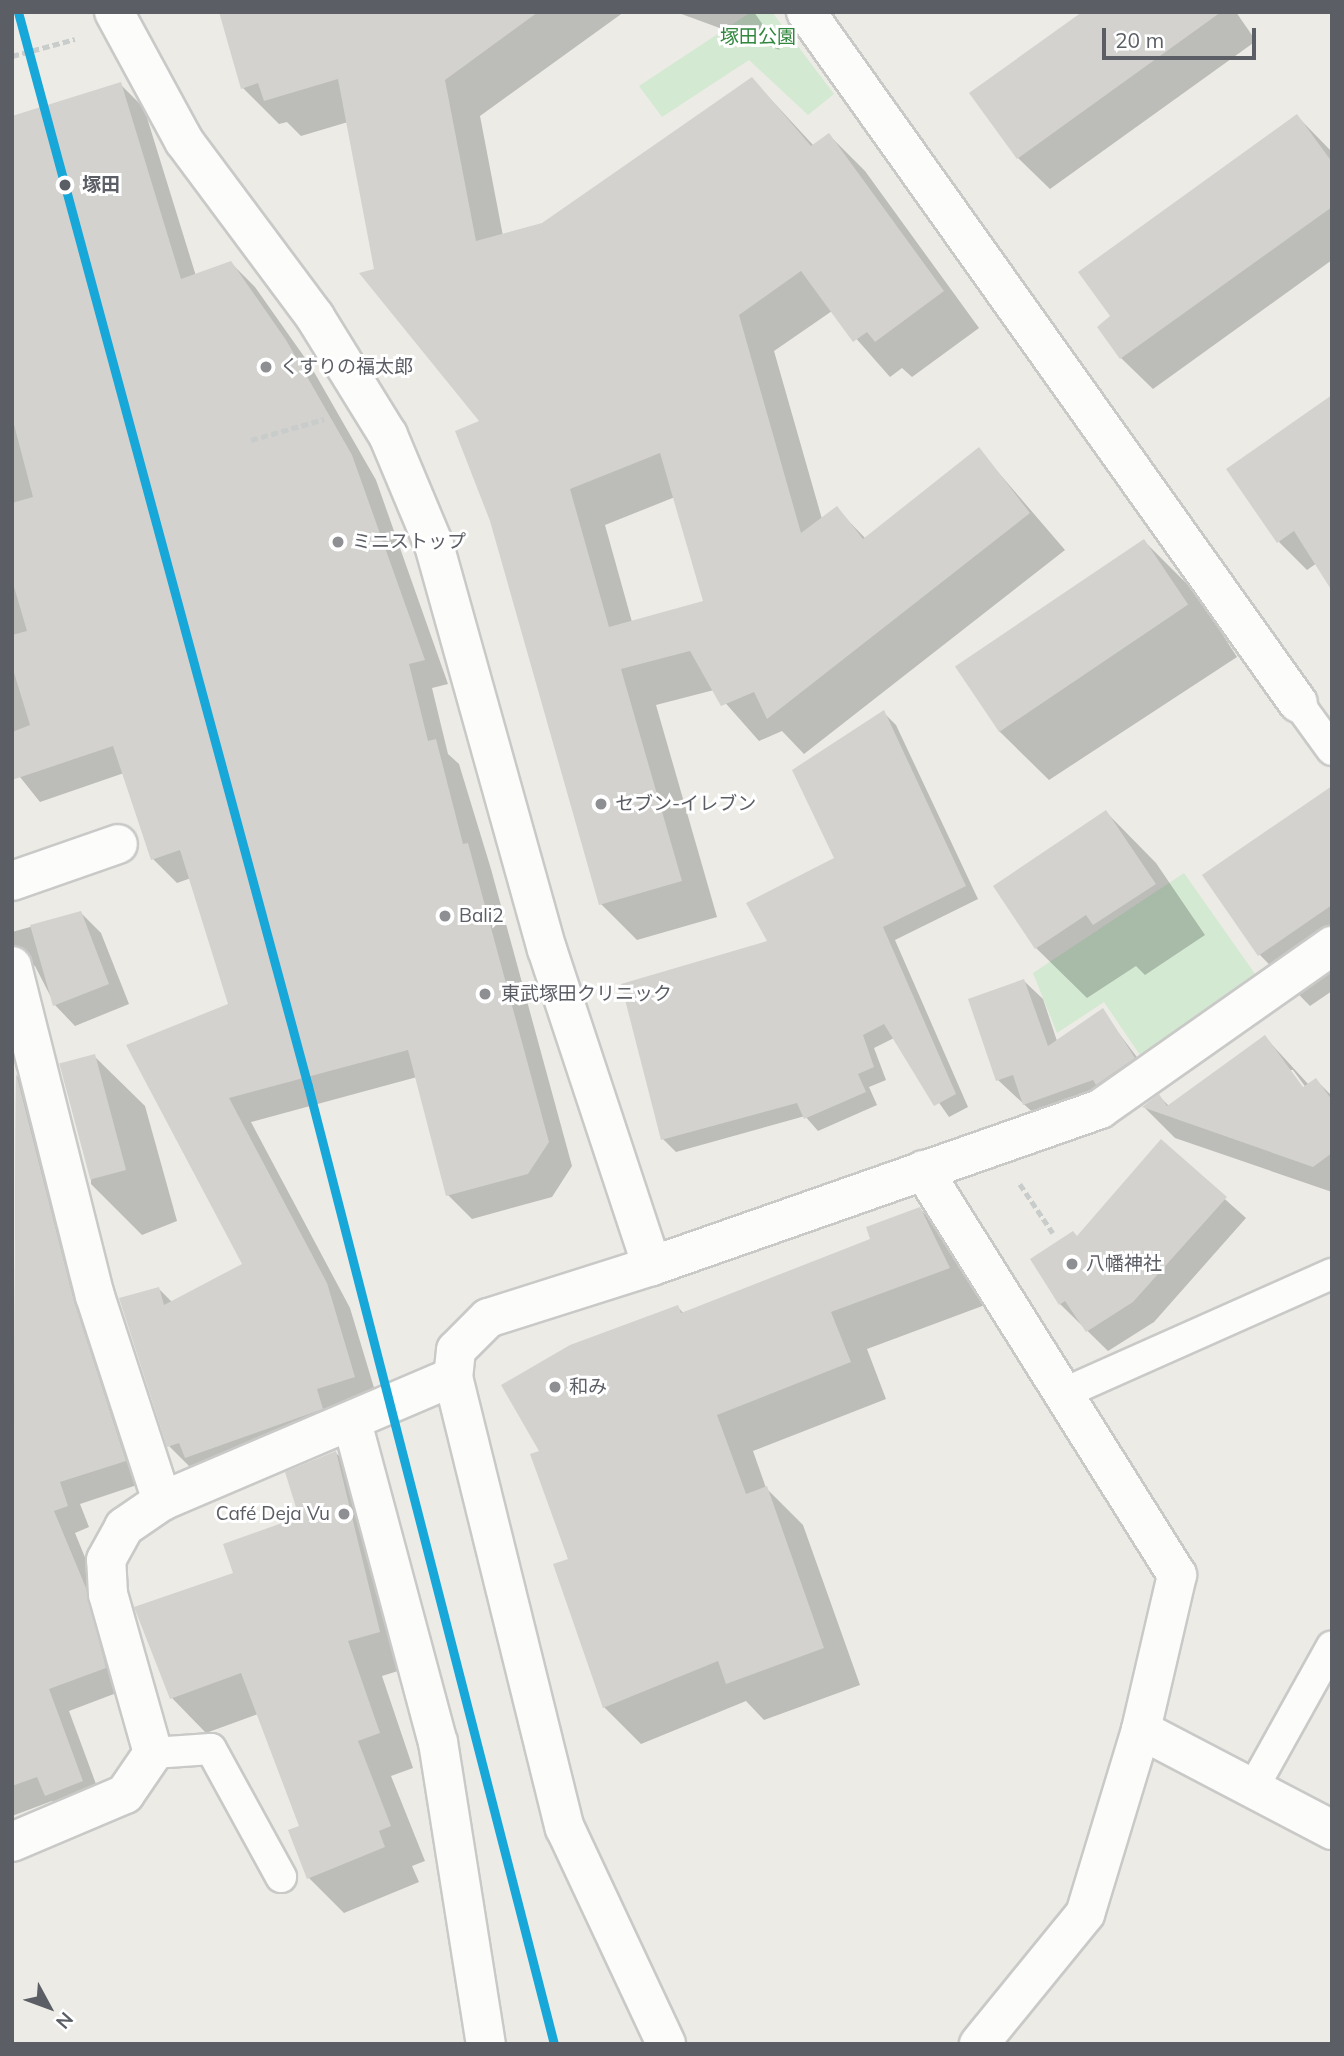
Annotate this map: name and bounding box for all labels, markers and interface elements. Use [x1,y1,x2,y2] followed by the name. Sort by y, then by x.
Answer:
[1106,14,1260,58] scale bar
[720,26,796,48] park label: 塚田公園
[1115,27,1164,53] text: 20 m
[54,174,76,196] marker: 塚田
[82,174,120,196] place label: 塚田
[280,356,413,378] place label: くすりの福太郎
[258,359,274,375] marker: くすりの福太郎
[352,531,466,553] place label: ミニストップ
[330,534,346,550] marker: ミニストップ
[615,793,756,815] place label: セブン-イレブン
[593,796,609,812] marker: セブン-イレブン
[459,905,504,927] place label: Bali2
[437,908,453,924] marker: Bali2
[501,983,672,1005] place label: 東武塚田クリニック
[475,984,495,1004] marker: 東武塚田クリニック
[1086,1253,1162,1275] place label: 八幡神社
[1064,1256,1080,1272] marker: 八幡神社
[569,1376,607,1398] place label: 和み
[547,1379,563,1395] marker: 和み
[216,1503,330,1525] place label: Café Deja Vu
[336,1506,352,1522] marker: Café Deja Vu
[14,1972,84,2042] north arrow
[51,2007,79,2034] text: N

